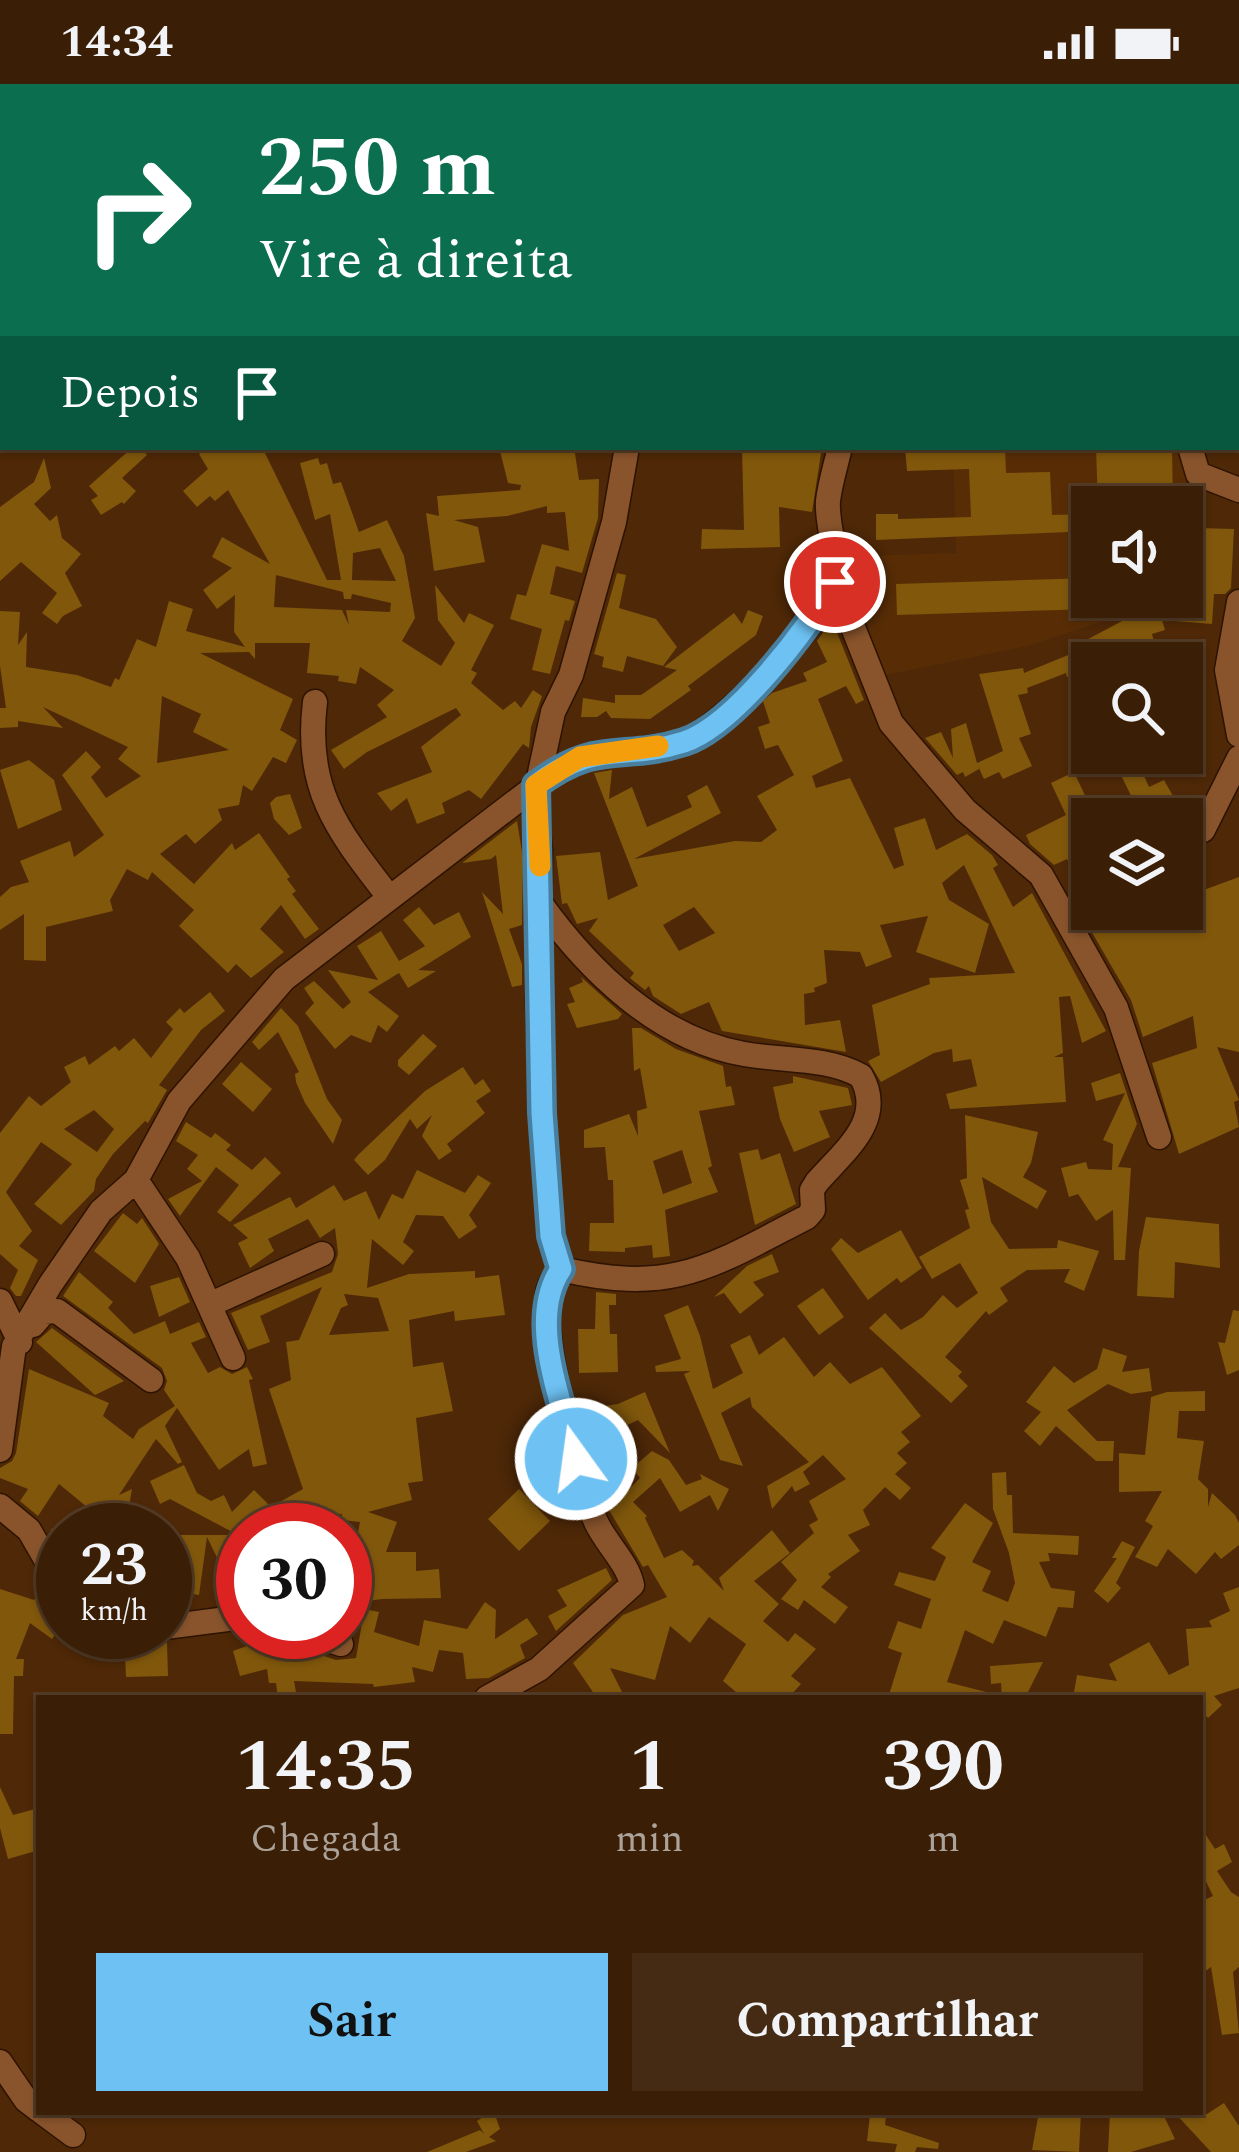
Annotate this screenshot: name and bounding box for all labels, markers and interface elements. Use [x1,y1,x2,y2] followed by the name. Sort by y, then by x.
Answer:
[60,8,173,77] text: 14:34
[258,105,496,233] text: 250 m
[60,132,216,288] icon: right
[258,220,573,302] text: Vire à direita
[60,359,200,428] text: Depois
[224,360,290,426] icon: arrive
[1071,486,1203,930] map controls
[1071,486,1203,618] button: sound
[784,531,886,633] pin
[802,549,868,615] icon: arrive
[1071,642,1203,774] button: search
[1071,798,1203,930] button: layers
[513,1396,639,1522] position arrow
[216,1503,372,1659] speed limit sign: 30
[80,1520,148,1612] text: 23
[80,1588,148,1634] text: km/h
[235,1713,416,1822] text: 14:35
[629,1713,670,1822] text: 1
[883,1713,1004,1822] text: 390
[250,1810,401,1869] text: Chegada
[615,1810,683,1869] text: min
[926,1810,960,1869] text: m
[96,1953,608,2091] button: Sair
[632,1953,1143,2091] button: Compartilhar

